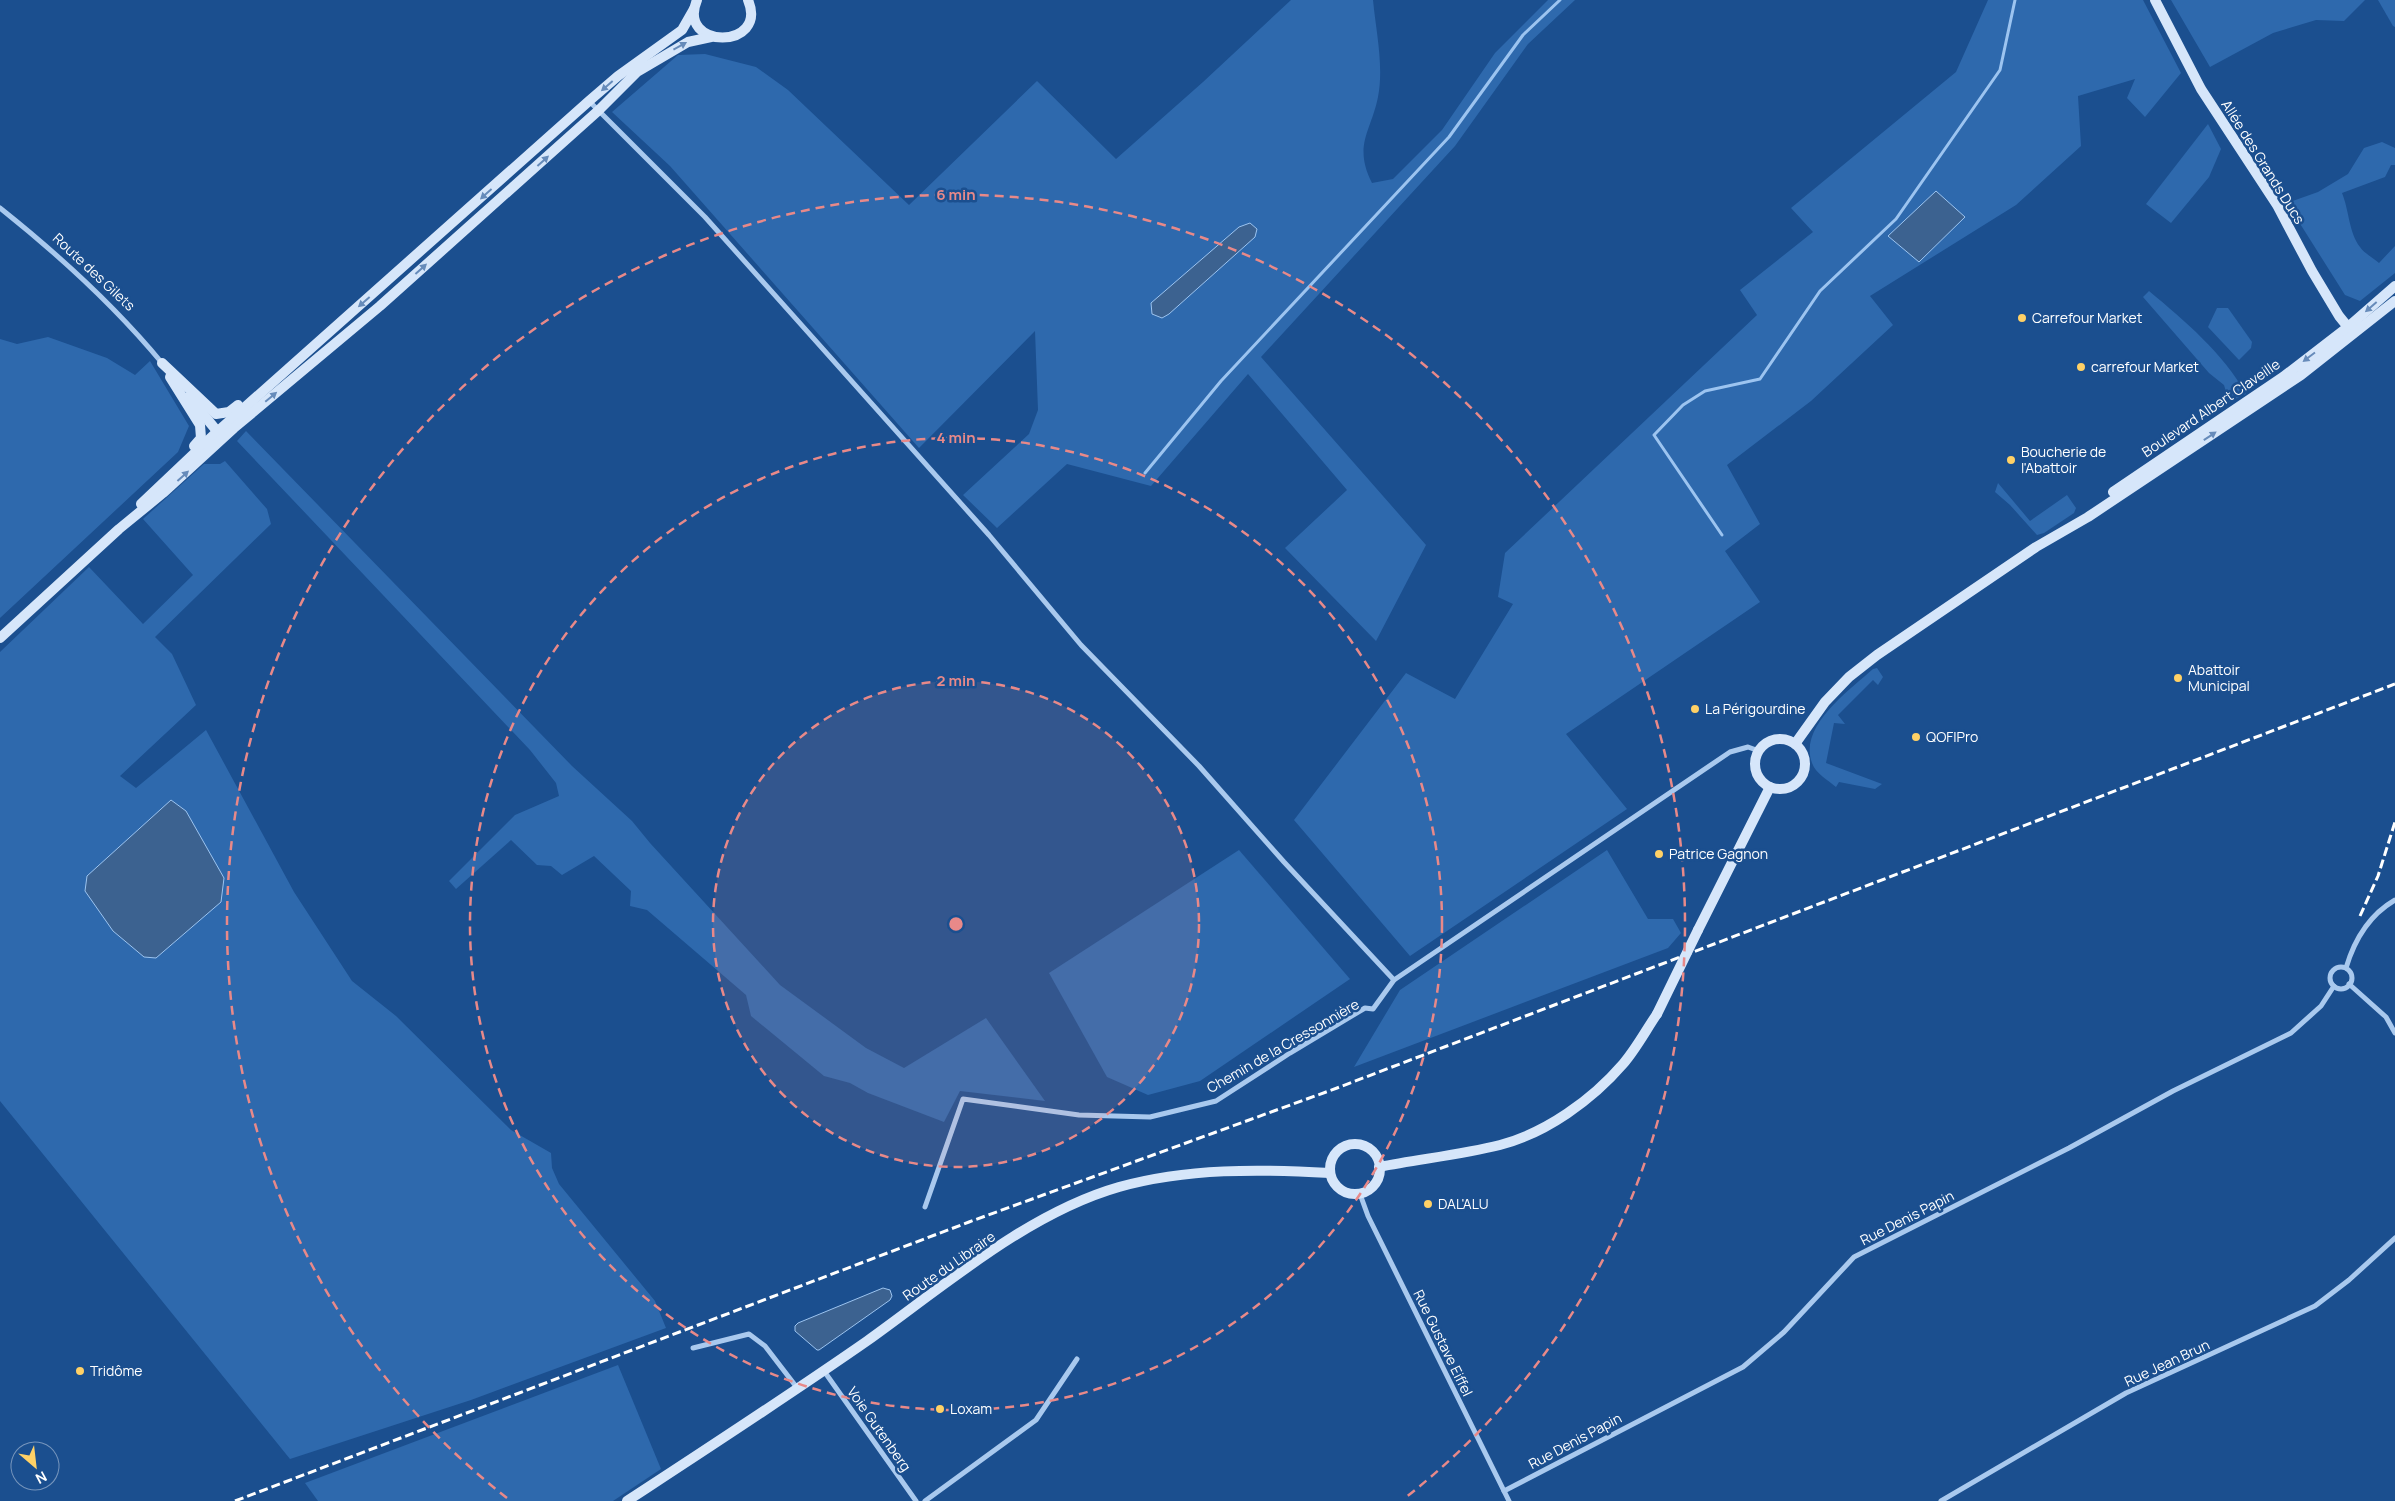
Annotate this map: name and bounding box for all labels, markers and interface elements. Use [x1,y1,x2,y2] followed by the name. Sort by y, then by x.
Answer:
[673,42,687,50] one-way arrow
[601,80,613,91] one-way arrow
[2217,96,2309,227] street label: Allée des Grands Ducs
[536,155,548,167] one-way arrow
[936,184,976,205] text: 6 min
[480,188,492,200] one-way arrow
[49,229,140,315] street label: Route des Gilets
[415,263,427,275] one-way arrow
[357,296,370,307] one-way arrow
[2365,301,2378,312] one-way arrow
[2032,308,2143,327] place label: Carrefour Market
[2016,312,2028,324] marker: Carrefour Market
[2302,352,2316,362] one-way arrow
[2138,354,2283,461] street label: Boulevard Albert Claveille
[2091,357,2199,376] place label: carrefour Market
[2075,361,2087,373] marker: carrefour Market
[264,392,277,403] one-way arrow
[936,427,976,448] text: 4 min
[2204,431,2217,441] one-way arrow
[2021,442,2106,477] place label: Boucherie de l'Abattoir
[2005,454,2017,466] marker: Boucherie de l'Abattoir
[177,470,190,481] one-way arrow
[2188,660,2250,695] place label: Abattoir Municipal
[936,670,976,691] text: 2 min
[2172,672,2184,684] marker: Abattoir Municipal
[1705,699,1806,718] place label: La Périgourdine
[1689,703,1701,715] marker: La Périgourdine
[1926,727,1978,746] place label: QOFIPro
[1910,731,1922,743] marker: QOFIPro
[1669,844,1768,863] place label: Patrice Gagnon
[1653,848,1665,860] marker: Patrice Gagnon
[947,915,965,933] centre of rings
[1203,994,1362,1097] street label: Chemin de la Cressonnière
[1857,1186,1957,1249] street label: Rue Denis Papin
[1438,1194,1489,1213] place label: DAL'ALU
[1422,1198,1434,1210] marker: DAL'ALU
[899,1227,999,1305] street label: Route du Libraire
[1409,1286,1477,1399] street label: Rue Gustave Eiffel
[2121,1335,2212,1391] street label: Rue Jean Brun
[90,1361,143,1380] place label: Tridôme
[74,1365,86,1377] marker: Tridôme
[843,1383,916,1475] street label: Voie Gutenberg
[950,1399,992,1418] place label: Loxam
[934,1403,946,1415] marker: Loxam
[1525,1408,1625,1473] street label: Rue Denis Papin
[10,1441,60,1491] north arrow
[32,1467,50,1489] text: N

